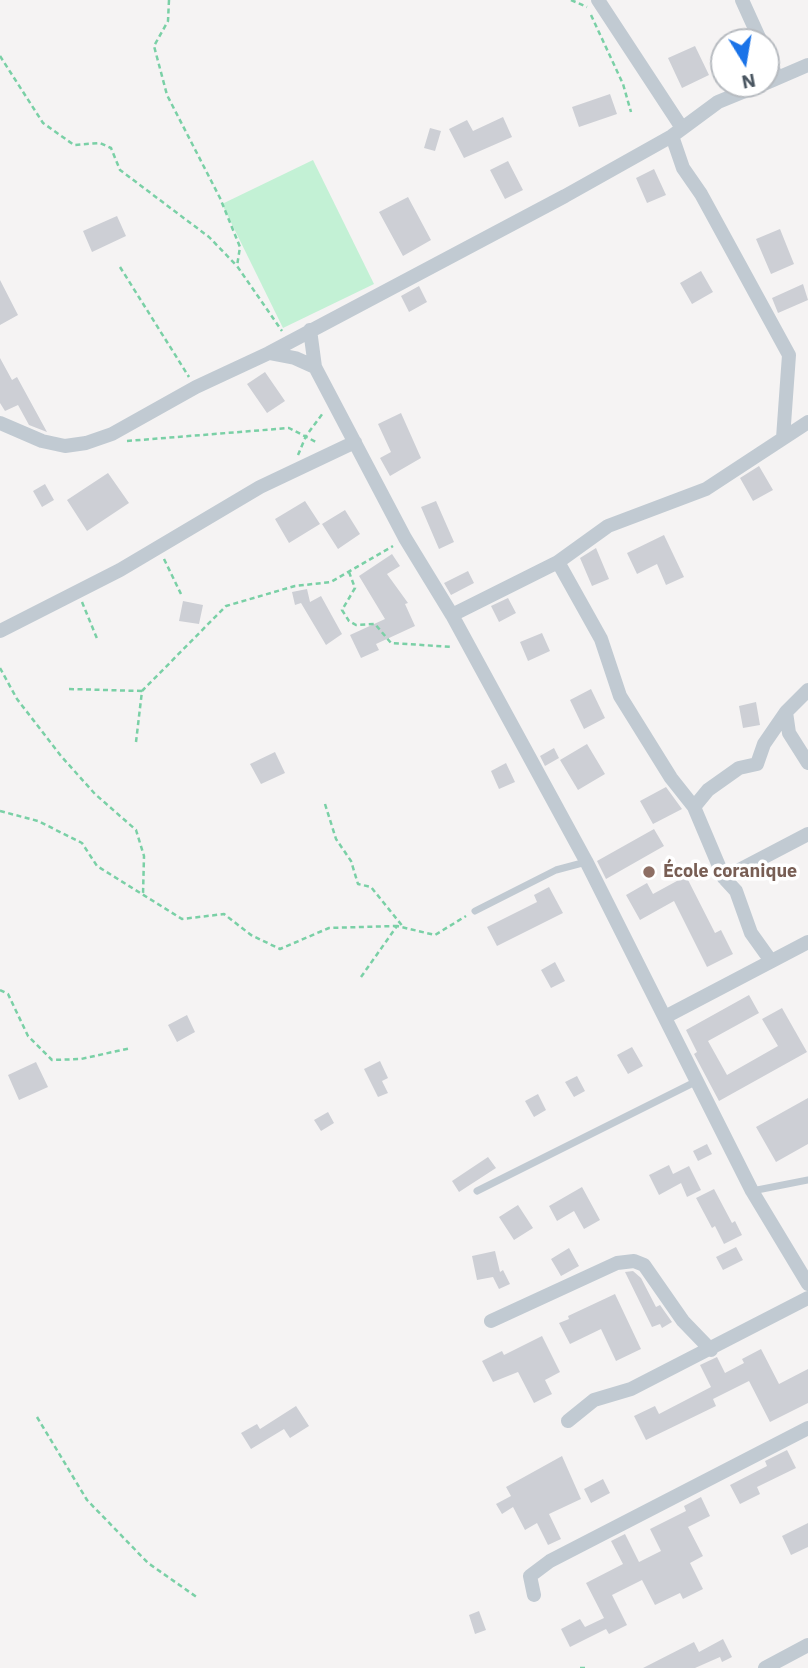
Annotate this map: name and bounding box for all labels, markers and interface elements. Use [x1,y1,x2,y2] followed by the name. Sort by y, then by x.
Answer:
[710,28,780,98] north arrow
[740,69,758,95] text: N
[663,861,797,883] place label: École coranique
[641,864,657,880] marker: École coranique

